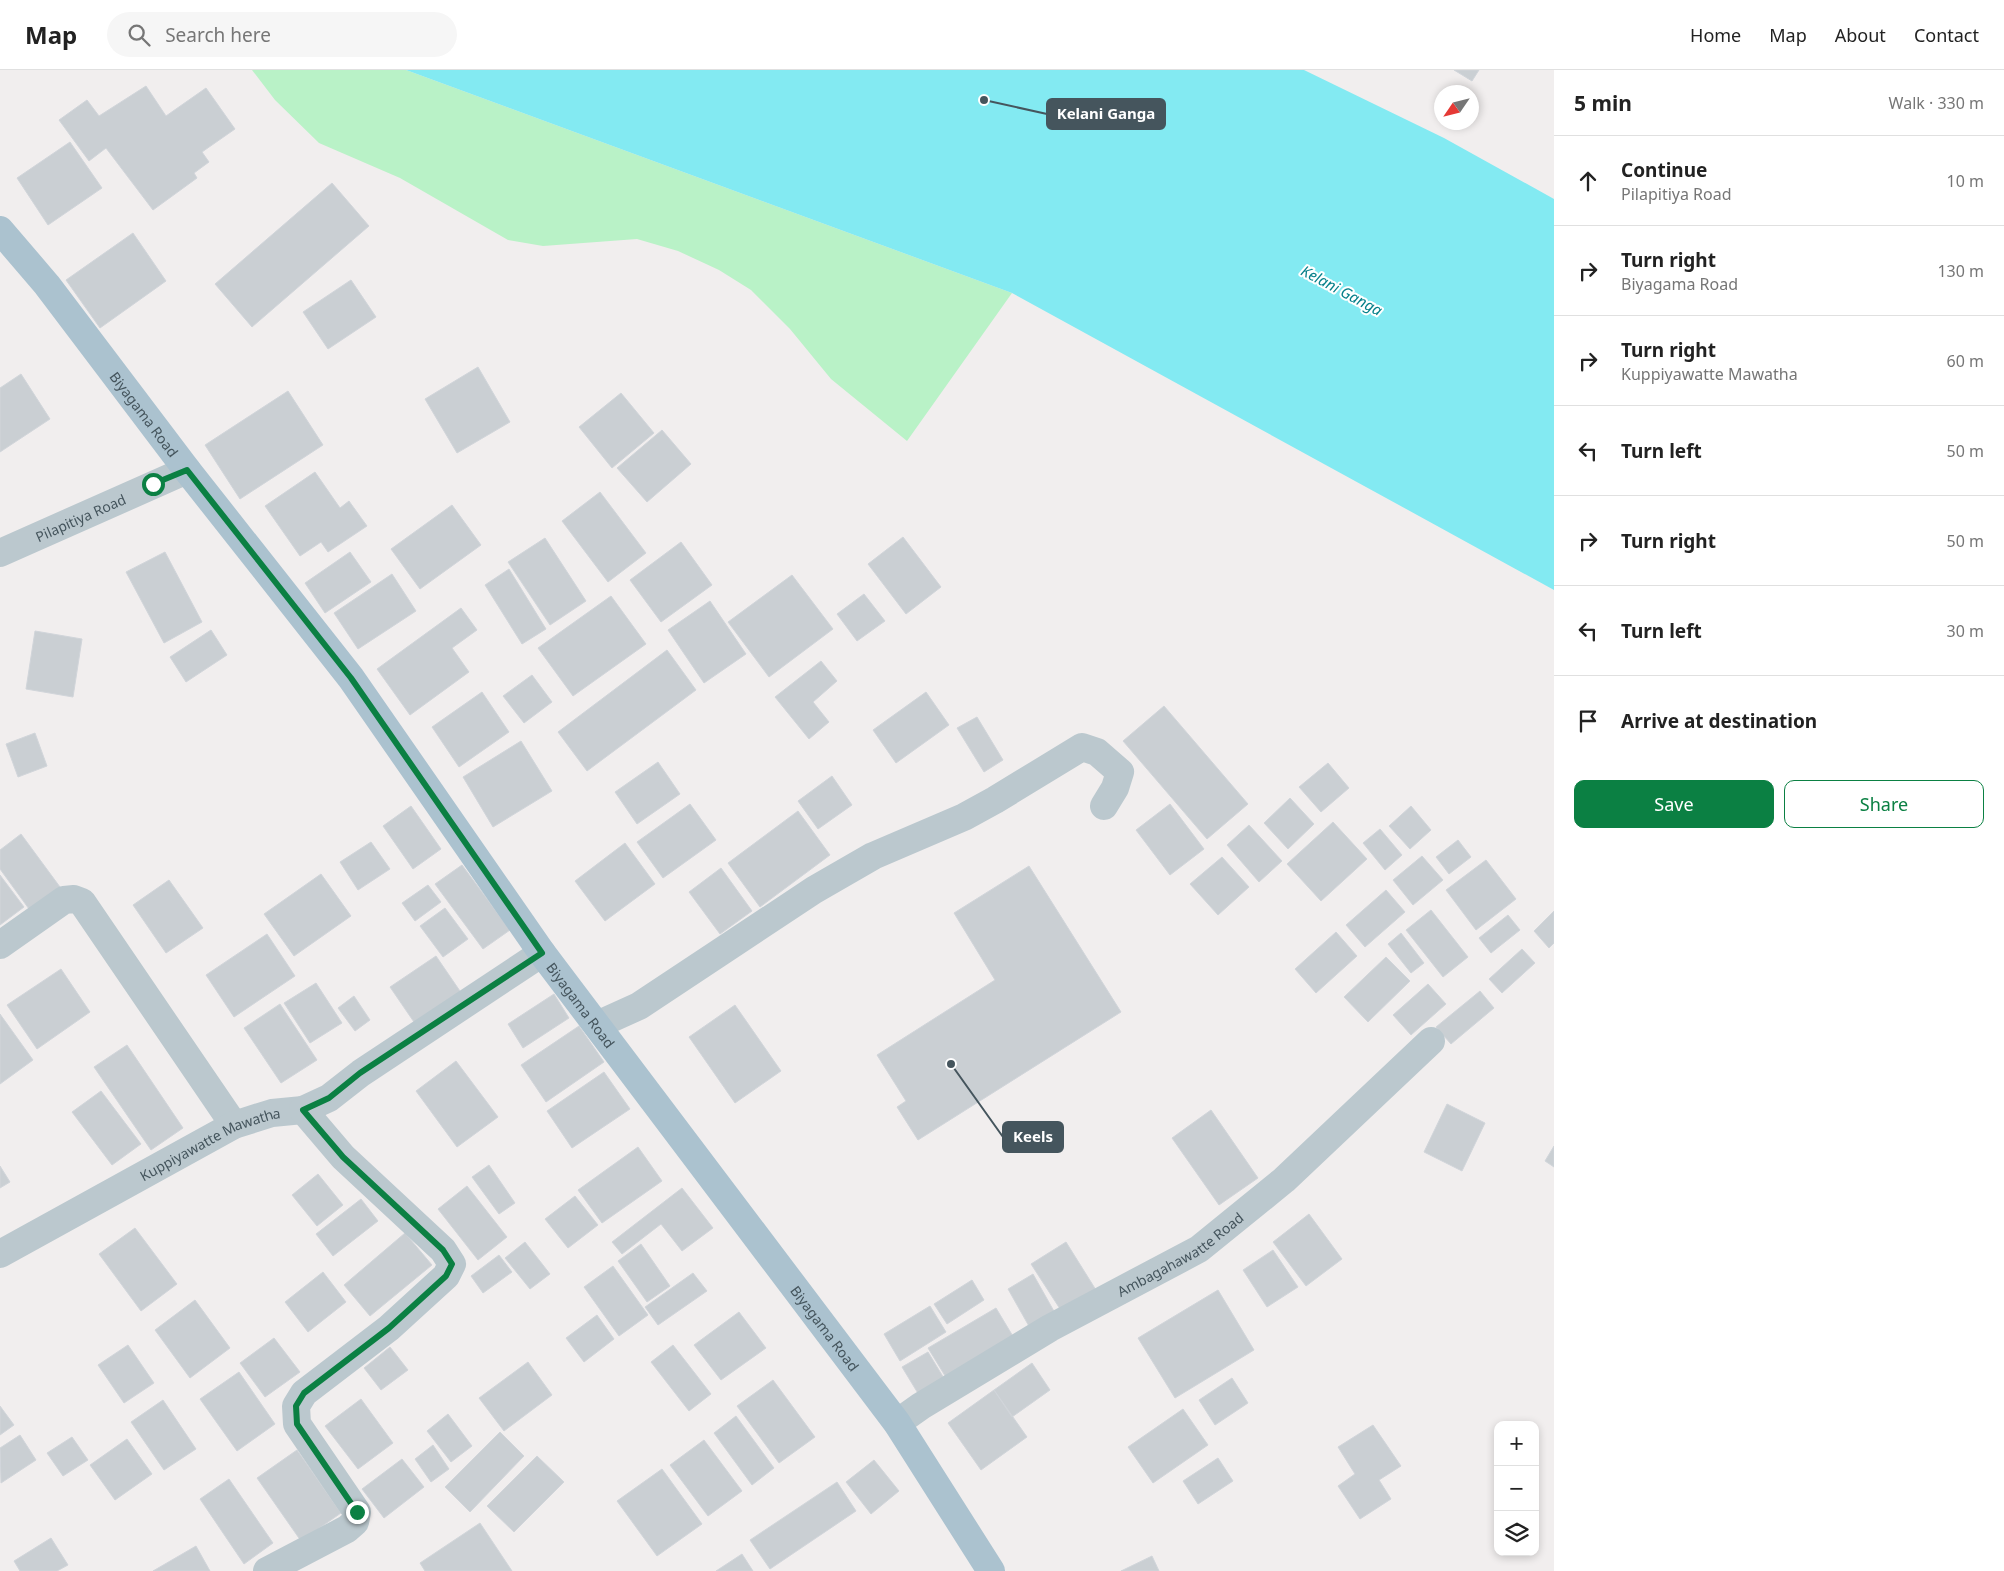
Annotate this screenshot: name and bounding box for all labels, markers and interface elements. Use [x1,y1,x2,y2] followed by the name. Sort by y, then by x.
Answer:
[107,12,457,57] search box
[25,18,77,51] text: Map
[125,21,153,49] icon: search
[165,22,271,48] text: Search here
[1690,23,1741,47] text: Home
[1769,23,1807,47] text: Map
[1835,23,1886,47] text: About
[1914,23,1979,47] text: Contact
[1434,85,1479,130] north arrow
[1574,89,1632,117] text: 5 min
[1889,92,1984,114] text: Walk · 330 m
[1047,99,1165,129] callout: Kelani Ganga
[1057,103,1155,123] text: Kelani Ganga
[1621,157,1707,183] text: Continue
[1574,167,1602,195] icon: ahead
[1947,170,1984,192] text: 10 m
[1621,183,1732,205] text: Pilapitiya Road
[1621,247,1716,273] text: Turn right
[1574,257,1602,285] icon: right
[1298,260,1387,320] water label: Kelani Ganga
[1937,260,1984,282] text: 130 m
[1621,273,1738,295] text: Biyagama Road
[1621,337,1716,363] text: Turn right
[1574,347,1602,375] icon: right
[1947,350,1984,372] text: 60 m
[1621,363,1798,385] text: Kuppiyawatte Mawatha
[106,367,183,461] street label: Biyagama Road
[1574,437,1602,465] icon: left
[1621,438,1702,464] text: Turn left
[1947,440,1984,462] text: 50 m
[142,473,165,496] route start
[32,489,129,546] street label: Pilapitiya Road
[1574,527,1602,555] icon: right
[1621,528,1716,554] text: Turn right
[1947,530,1984,552] text: 50 m
[1574,617,1602,645] icon: left
[1621,618,1702,644] text: Turn left
[1947,620,1984,642] text: 30 m
[1574,707,1602,735] icon: arrive
[1621,708,1817,734] text: Arrive at destination
[1574,780,1774,828] button: Save
[1784,780,1984,828] button: Share
[543,958,620,1051] street label: Biyagama Road
[136,1103,281,1185] street label: Kuppiyawatte Mawatha
[1003,1122,1063,1152] callout: Keels
[1013,1126,1053,1146] text: Keels
[1114,1208,1247,1300] street label: Ambagahawatte Road
[787,1281,864,1375] street label: Biyagama Road
[1494,1421,1539,1556] map controls
[1494,1421,1539,1466] button: +
[1494,1466,1539,1511] button: −
[346,1501,369,1524] route end
[1494,1511,1539,1556] button: layers

